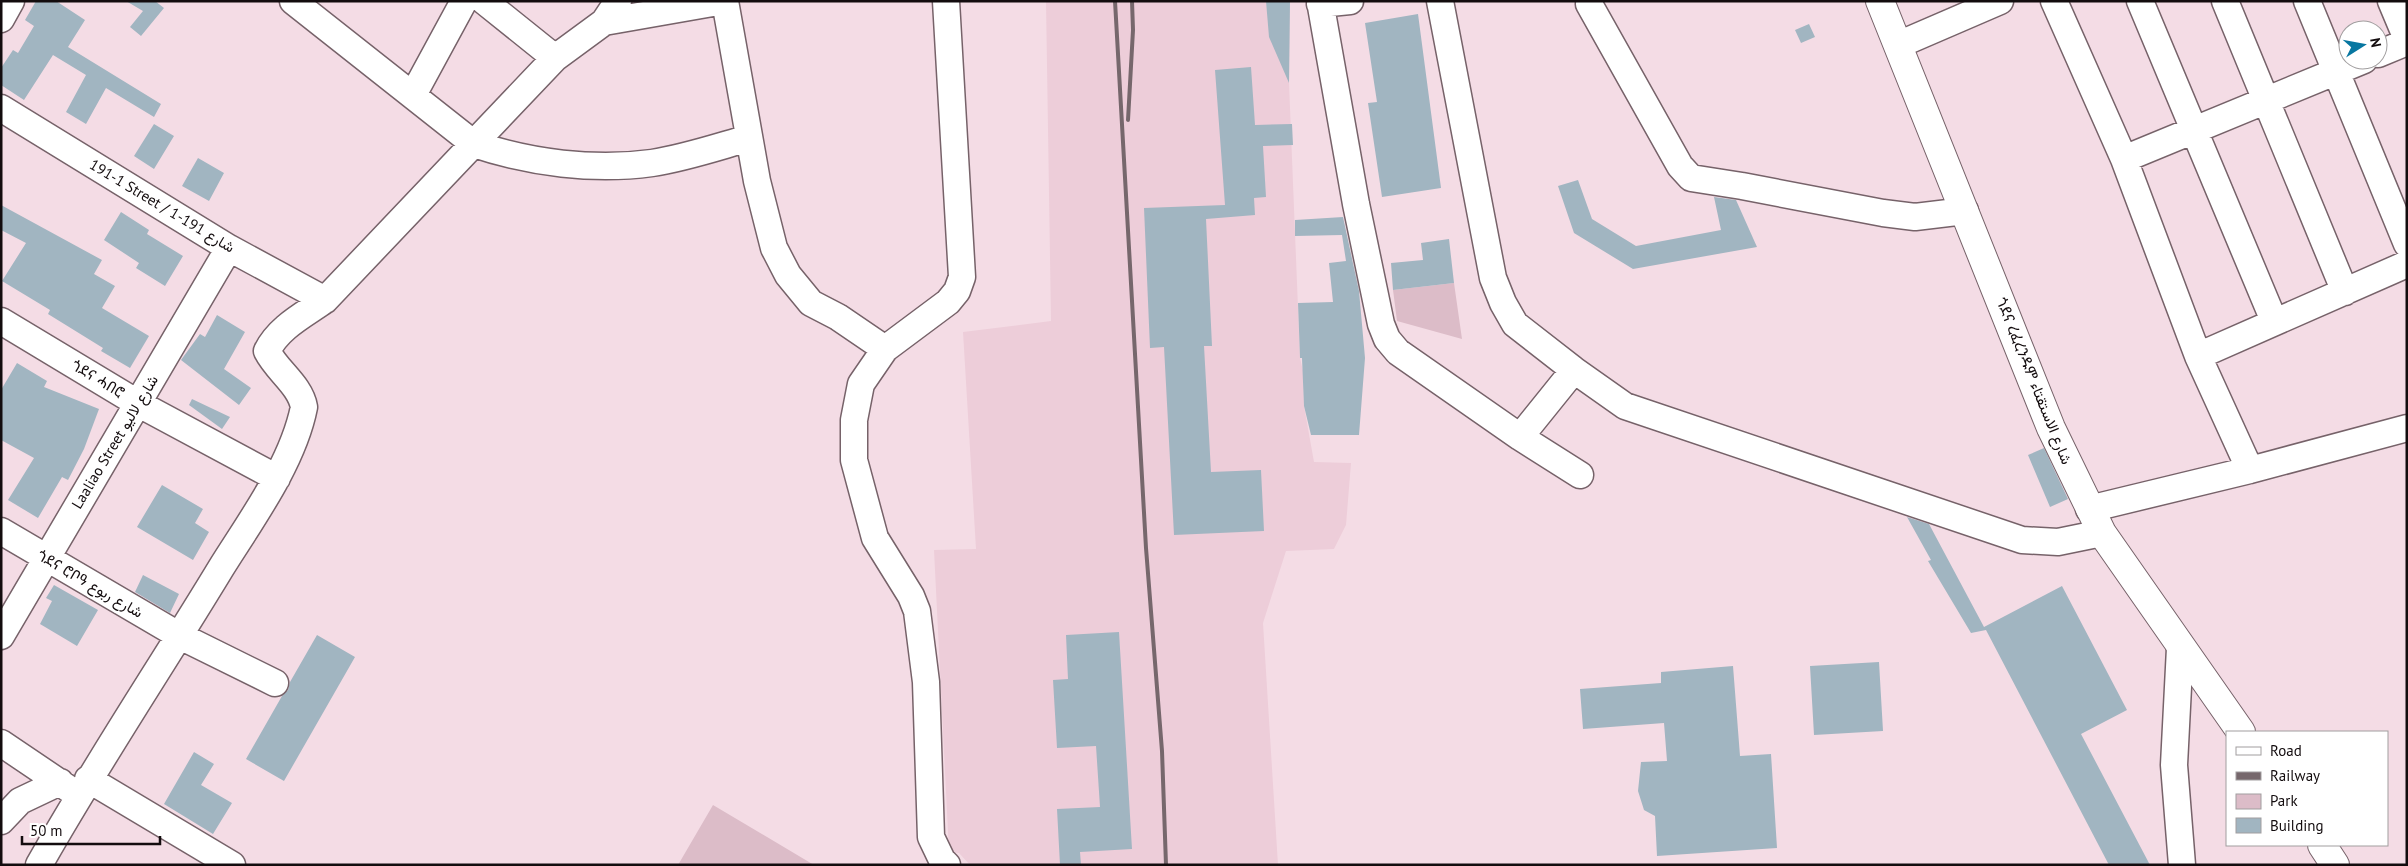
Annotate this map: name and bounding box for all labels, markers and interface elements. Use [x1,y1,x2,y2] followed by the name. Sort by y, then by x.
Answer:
[2338,20,2388,70] north arrow
[2366,36,2385,49] text: N
[85,155,238,258] street label: 191-1 Street / شارع 191-1
[1990,295,2077,468] street label: ጎደና ረፈረንዱም شارع الاستقتاء
[68,355,128,402] street label: ጎደና ሓበሮ
[67,371,164,513] street label: Laaliao Street شارع لاليو
[33,546,147,623] street label: ጎደና ሮቦዓ شارع ربوع
[2226,731,2388,846] legend
[2270,741,2302,760] text: Road
[2270,766,2320,785] text: Railway
[2270,791,2298,810] text: Park
[22,814,160,846] scale bar
[2270,816,2324,835] text: Building
[30,821,63,840] text: 50 m

